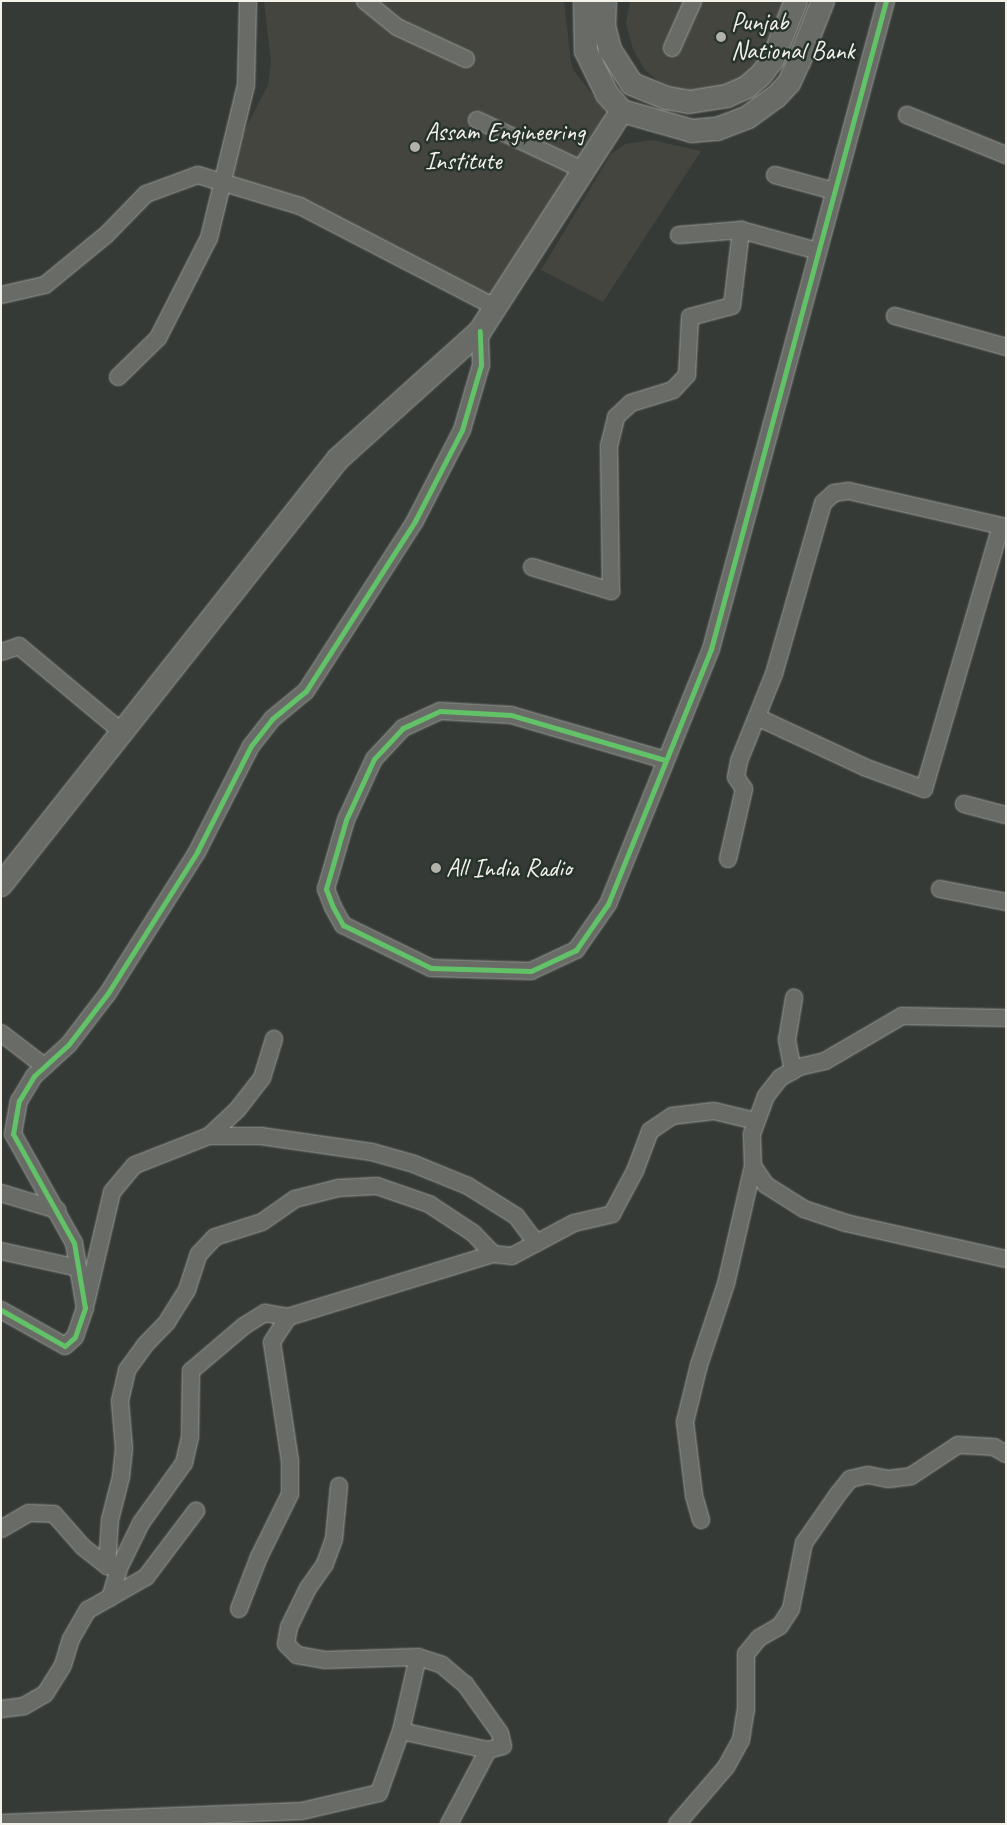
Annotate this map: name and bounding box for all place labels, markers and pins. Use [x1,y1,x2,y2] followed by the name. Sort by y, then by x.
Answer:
[731,8,855,67] place label: Punjab National Bank
[715,31,727,43] marker: Punjab National Bank
[425,118,585,177] place label: Assam Engineering Institute
[409,141,421,153] marker: Assam Engineering Institute
[446,853,572,883] place label: All India Radio
[430,862,442,874] marker: All India Radio

